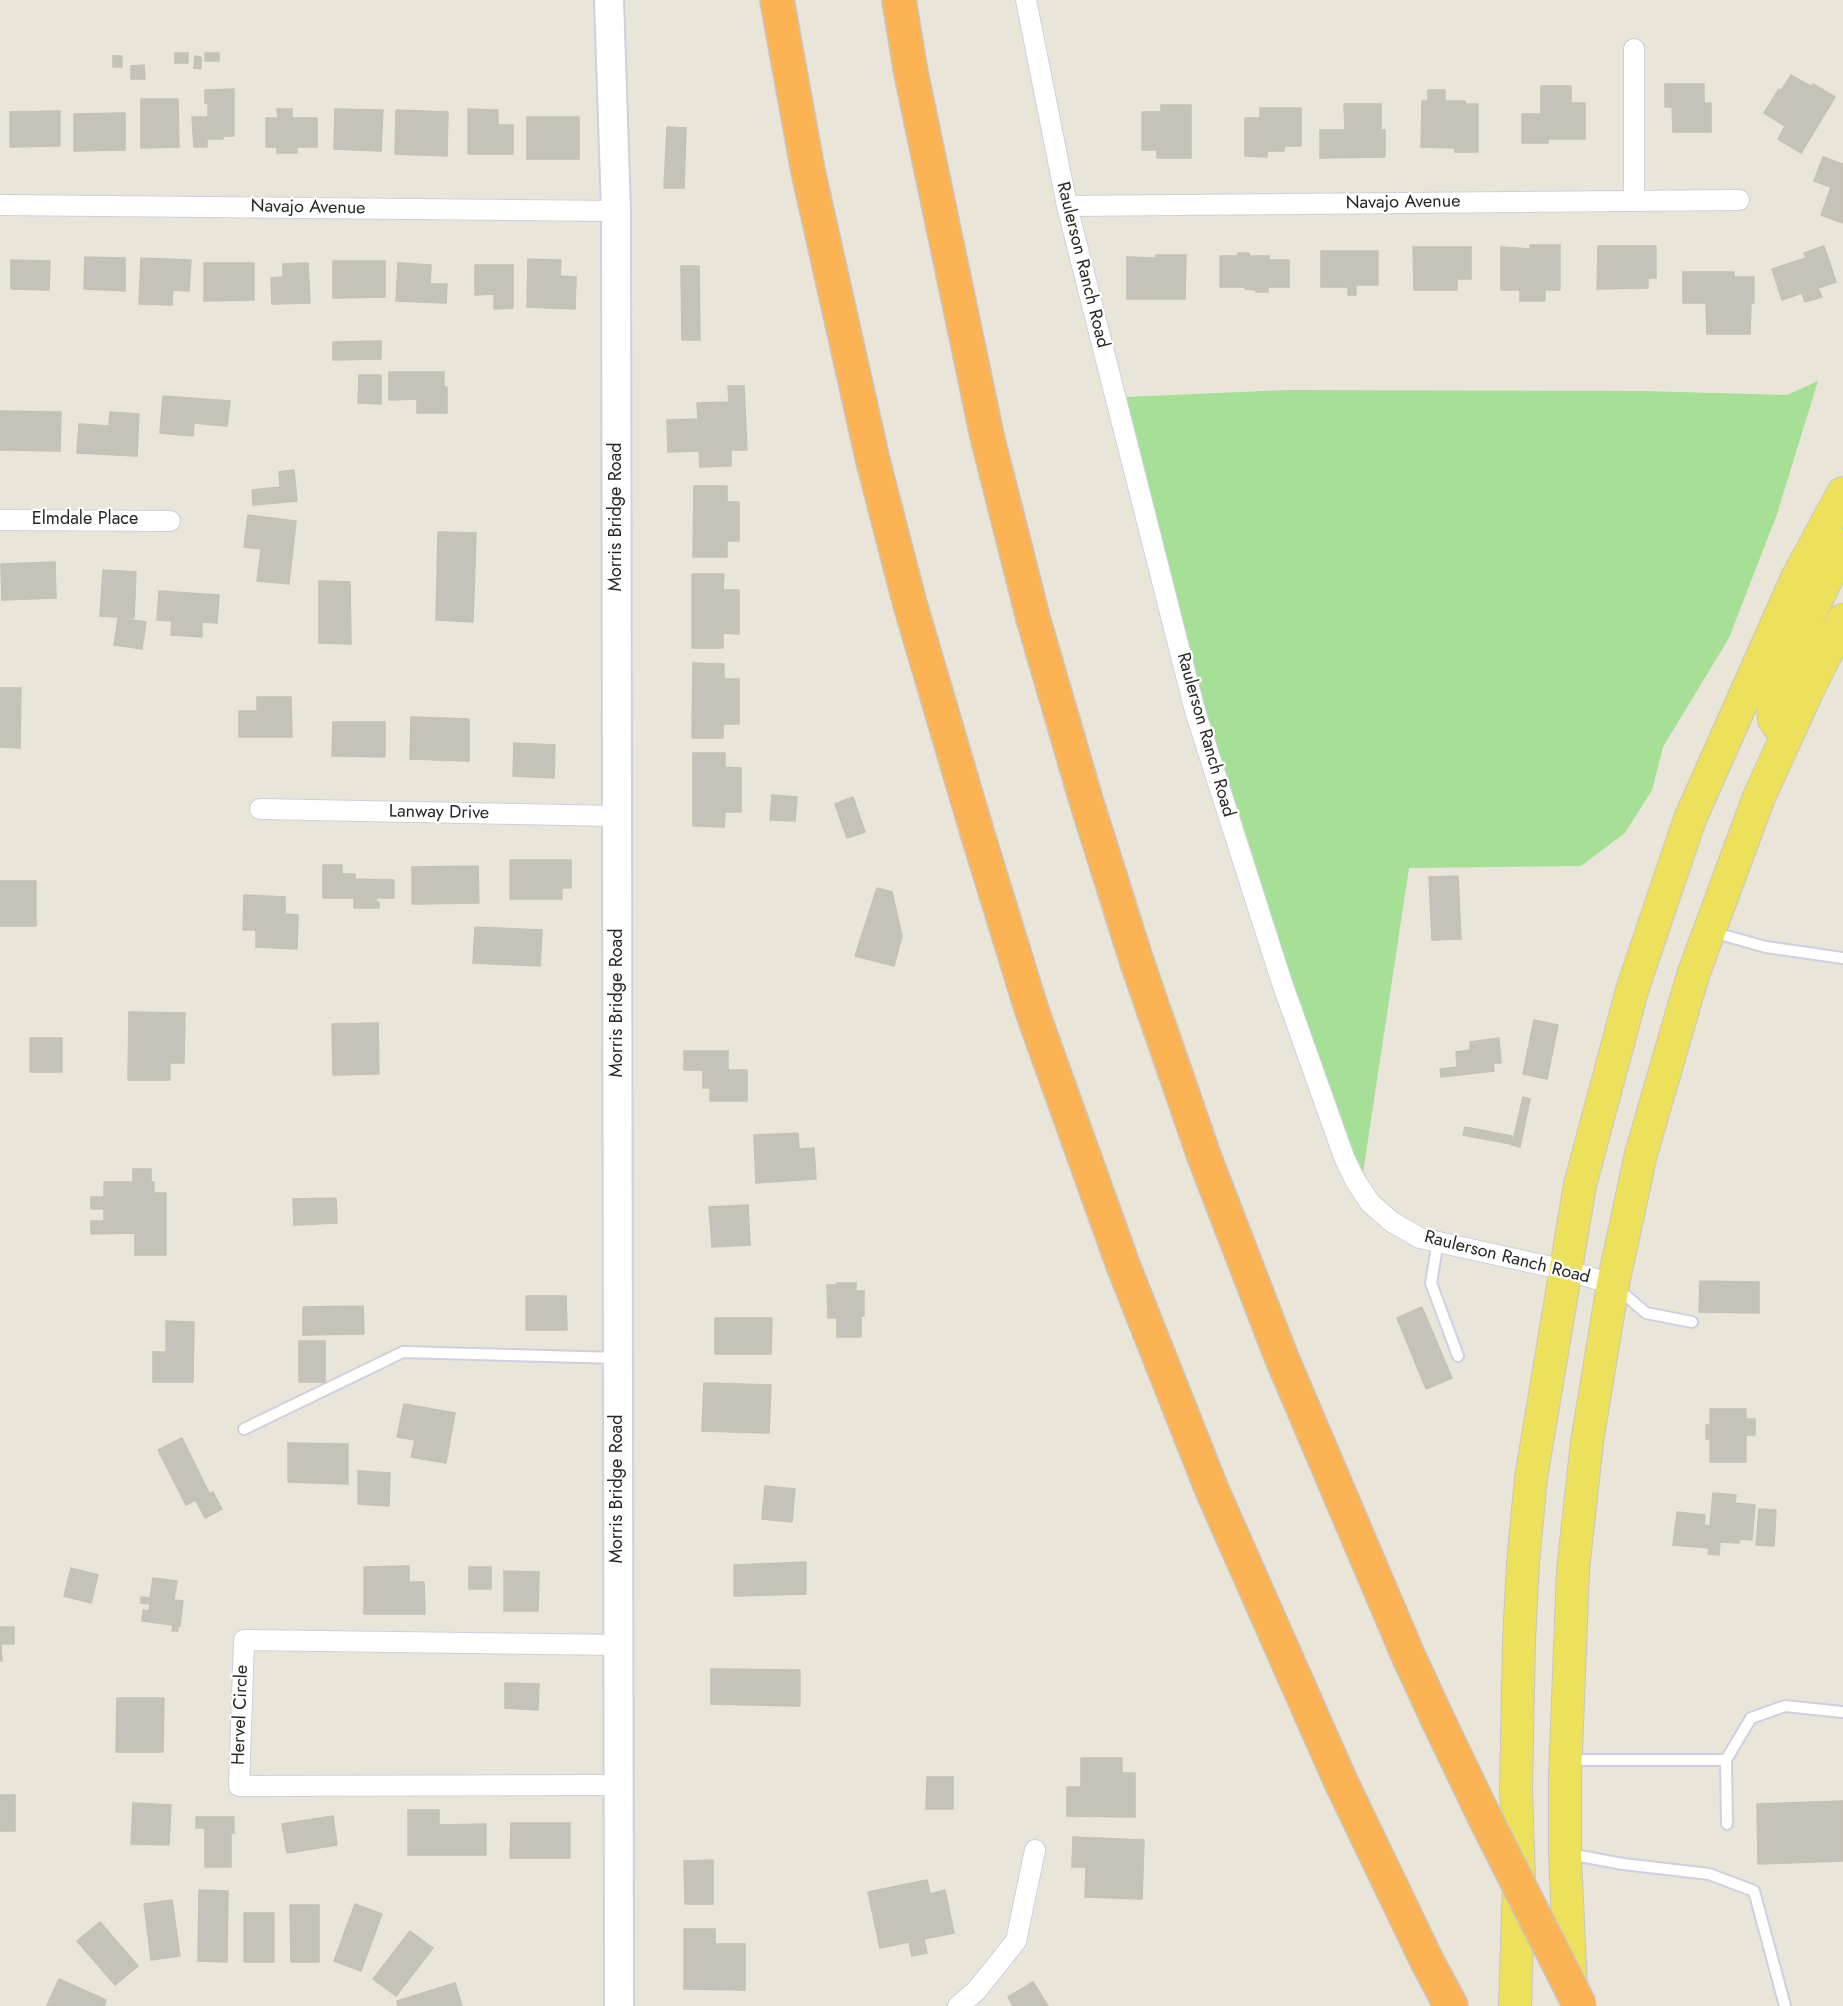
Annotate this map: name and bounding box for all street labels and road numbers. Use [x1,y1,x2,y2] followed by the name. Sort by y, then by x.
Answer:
[1051,180,1113,350] street label: Raulerson Ranch Road
[1345,191,1461,215] street label: Navajo Avenue
[250,196,366,220] street label: Navajo Avenue
[606,442,628,592] street label: Morris Bridge Road
[32,509,138,531] street label: Elmdale Place
[1171,650,1239,820] street label: Raulerson Ranch Road
[389,801,489,825] street label: Lanway Drive
[607,928,629,1078] street label: Morris Bridge Road
[1422,1227,1592,1289] street label: Raulerson Ranch Road
[607,1414,629,1564] street label: Morris Bridge Road
[228,1665,254,1765] street label: Hervel Circle

